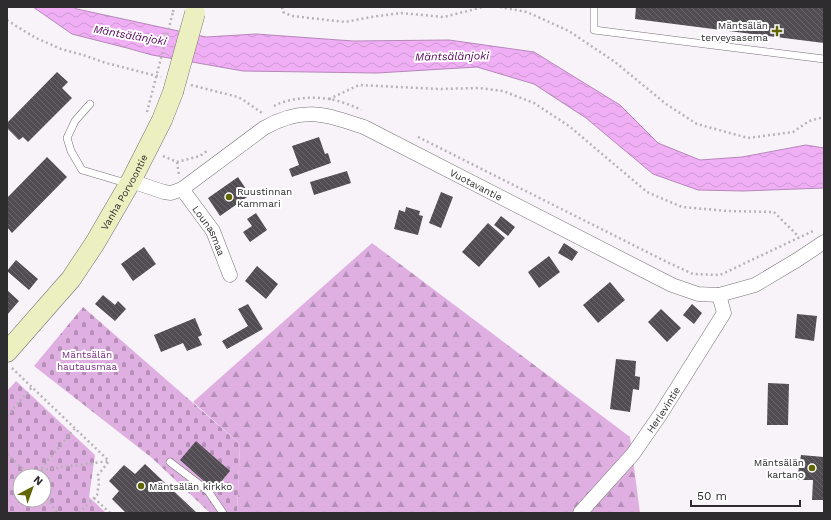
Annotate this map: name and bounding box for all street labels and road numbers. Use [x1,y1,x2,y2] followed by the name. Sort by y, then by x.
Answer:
[99,152,150,232] street label: Vanha Porvoontie
[448,167,504,203] street label: Vuotavantie
[190,204,227,258] street label: Lounasmaa
[645,385,682,435] street label: Herlevintie

